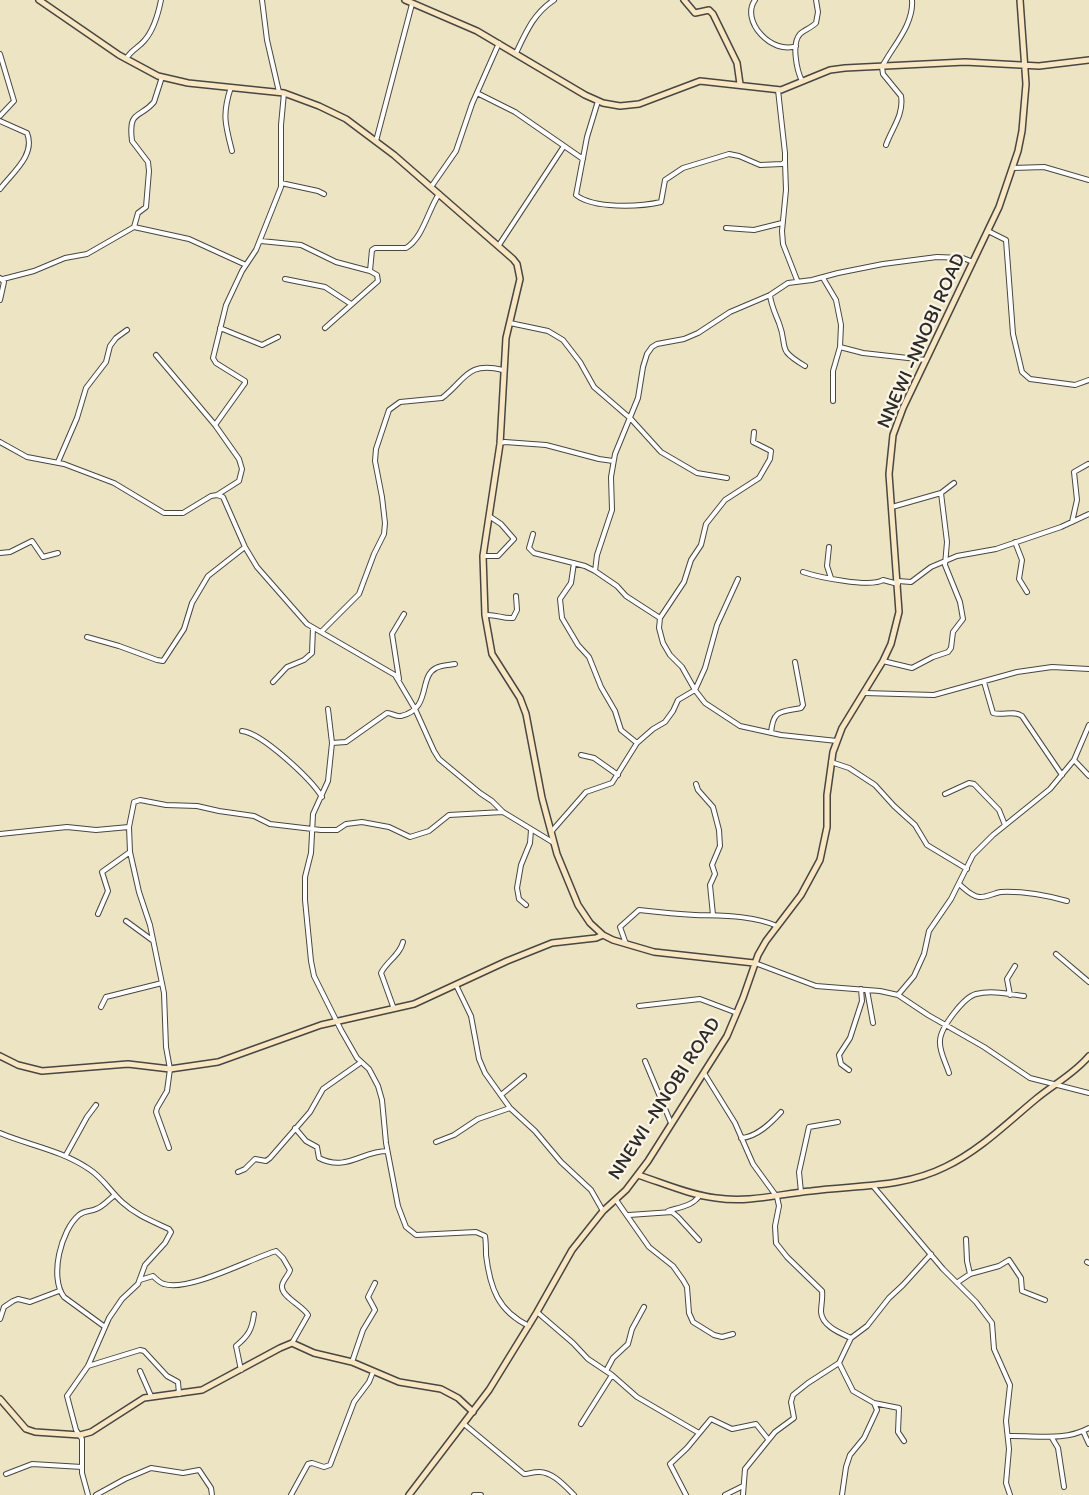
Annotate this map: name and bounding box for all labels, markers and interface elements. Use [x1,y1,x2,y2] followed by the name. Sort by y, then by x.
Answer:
[873,250,971,432] street label: NNEWI -NNOBI ROAD
[603,1013,727,1185] street label: NNEWI -NNOBI ROAD

